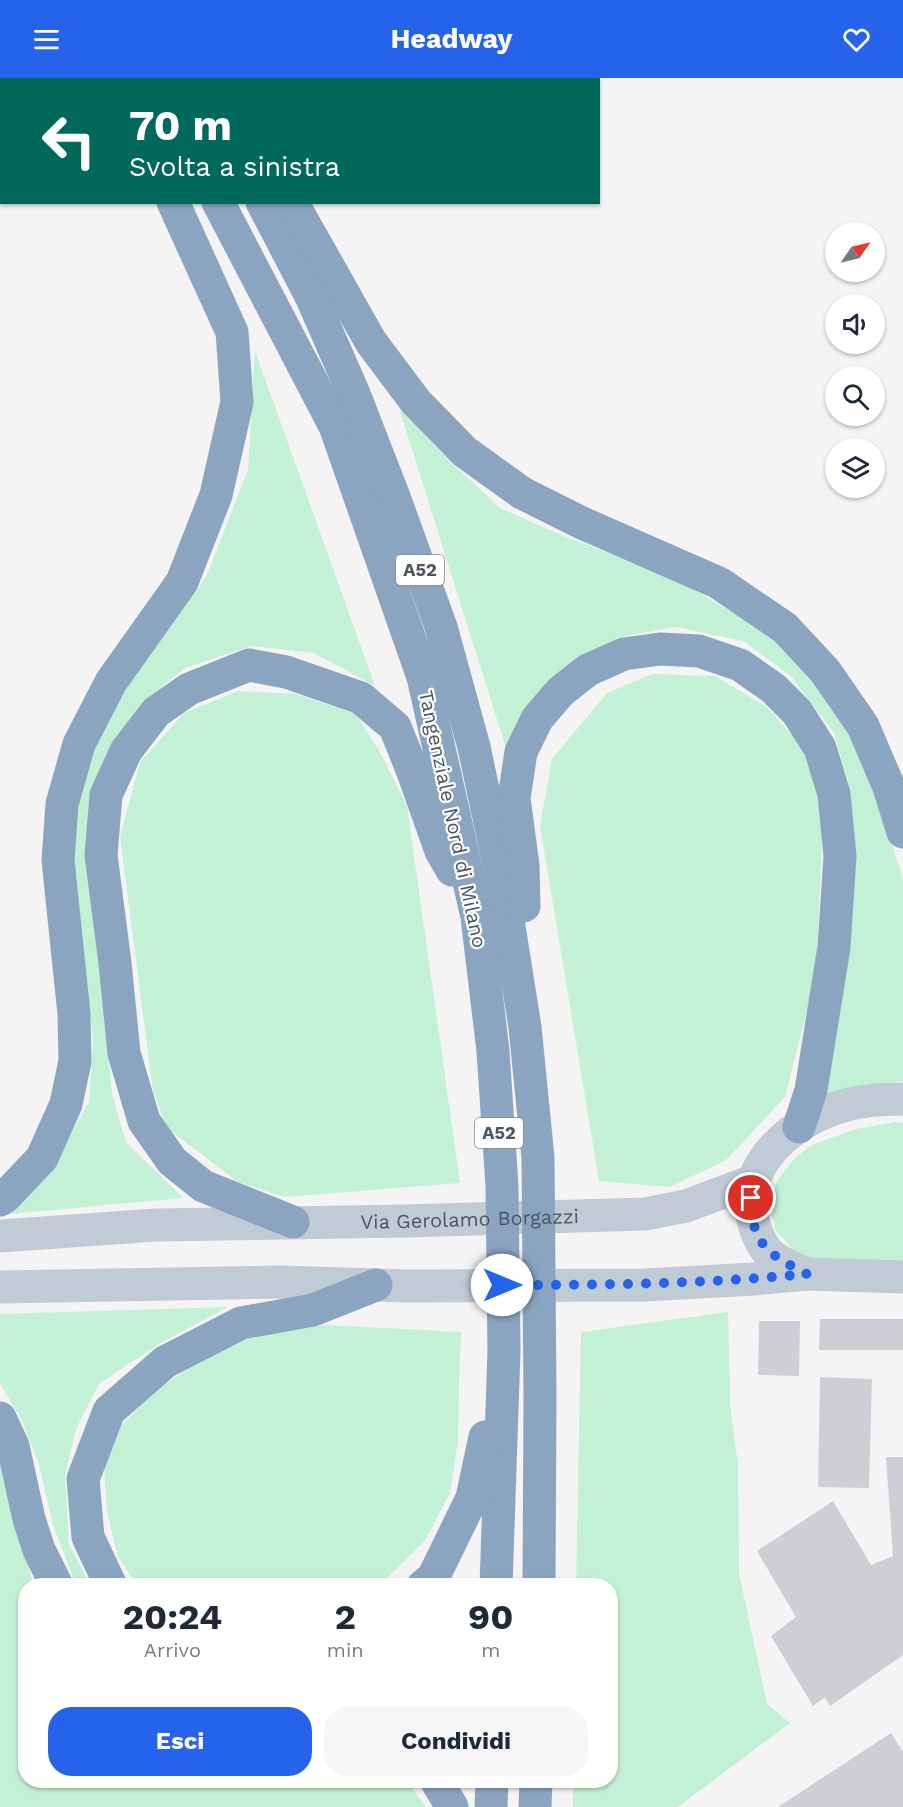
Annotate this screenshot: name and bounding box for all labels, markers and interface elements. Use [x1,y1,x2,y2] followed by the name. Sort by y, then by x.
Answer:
[30,23,63,56] icon: menu
[390,23,513,55] text: Headway
[840,23,873,56] icon: heart
[129,101,232,150] text: 70 m
[30,102,108,180] icon: left
[129,151,340,183] text: Svolta a sinistra
[825,222,885,282] north arrow
[825,222,885,498] map controls
[825,294,885,354] button: sound
[825,366,885,426] button: search
[825,438,885,498] button: layers
[396,555,444,585] road number: A52
[414,688,492,950] street label: Tangenziale Nord di Milano
[475,1118,523,1148] road number: A52
[725,1172,776,1223] pin
[734,1181,767,1214] icon: arrive
[360,1204,579,1234] street label: Via Gerolamo Borgazzi
[470,1253,534,1317] position arrow
[123,1596,222,1638] text: 20:24
[334,1596,356,1638] text: 2
[468,1596,513,1638] text: 90
[144,1638,201,1662] text: Arrivo
[327,1638,364,1662] text: min
[481,1638,500,1662] text: m
[48,1707,312,1776] button: Esci
[324,1707,588,1776] button: Condividi

